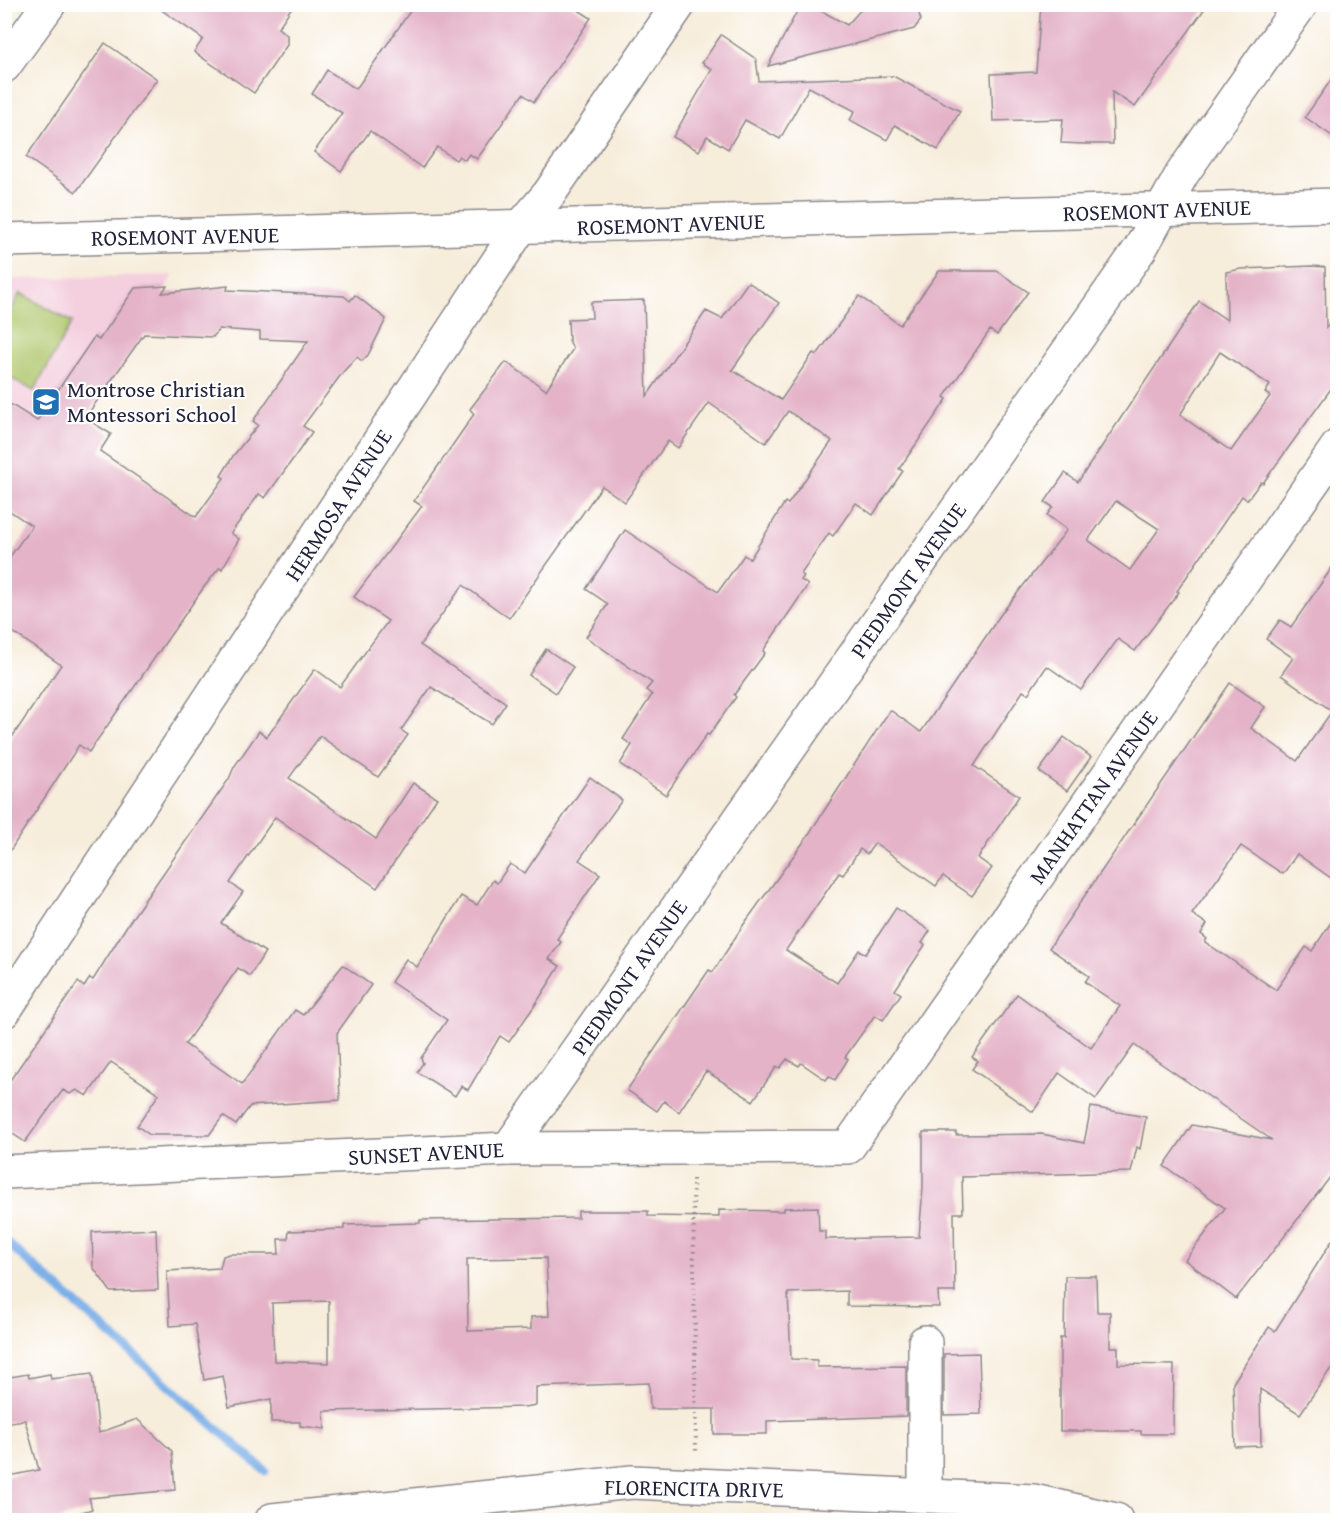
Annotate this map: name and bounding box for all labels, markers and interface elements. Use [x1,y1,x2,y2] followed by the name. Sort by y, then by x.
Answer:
[1062,191,1252,229] street label: ROSEMONT AVENUE
[576,205,766,243] street label: ROSEMONT AVENUE
[91,218,279,254] street label: ROSEMONT AVENUE
[67,373,246,430] place label: Montrose Christian Montessori School
[30,386,62,418] school or university icon: Montrose Christian Montessori School
[277,423,399,587] street label: HERMOSA AVENUE
[842,496,974,664] street label: PIEDMONT AVENUE
[1021,704,1165,890] street label: MANHATTAN AVENUE
[563,893,695,1061] street label: PIEDMONT AVENUE
[347,1133,505,1173] street label: SUNSET AVENUE
[604,1470,784,1506] street label: FLORENCITA DRIVE

